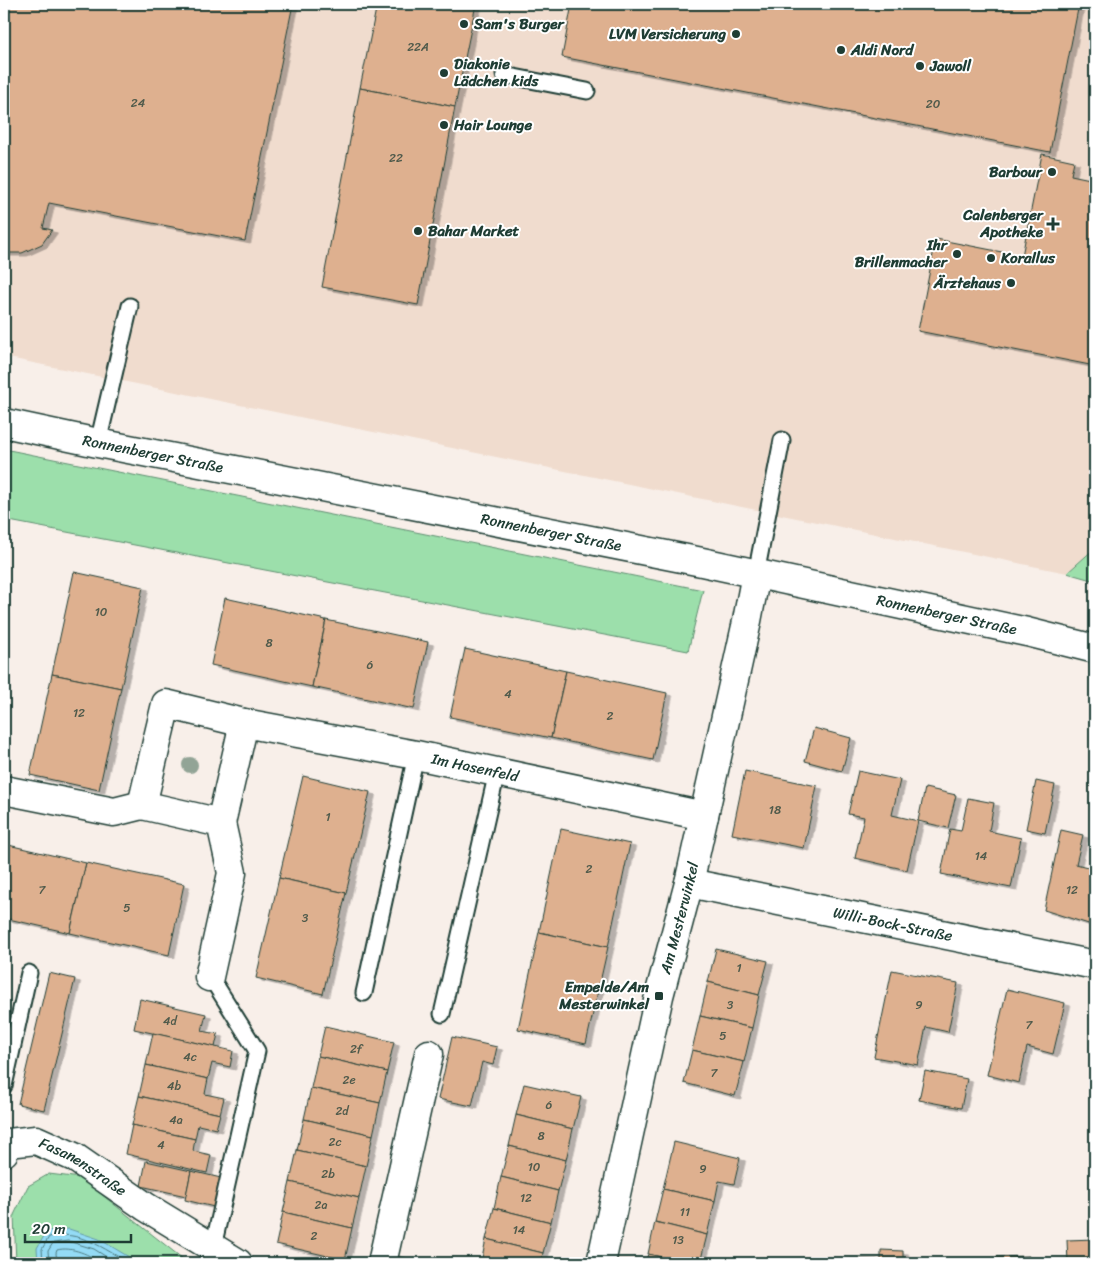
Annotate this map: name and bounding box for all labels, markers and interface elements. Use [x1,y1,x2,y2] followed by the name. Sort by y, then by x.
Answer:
[473,11,566,37] place label: Sam's Burger
[458,18,470,30] marker: Sam's Burger
[609,21,726,47] place label: LVM Versicherung
[730,28,742,40] marker: LVM Versicherung
[407,36,429,58] house number: 22A
[850,37,915,63] place label: Aldi Nord
[835,44,847,56] marker: Aldi Nord
[454,51,539,94] place label: Diakonie Lädchen kids
[929,53,972,79] place label: Jawoll
[914,60,926,72] marker: Jawoll
[438,67,450,79] marker: Diakonie Lädchen kids
[131,92,146,114] house number: 24
[926,93,941,115] house number: 20
[453,112,532,138] place label: Hair Lounge
[438,119,450,131] marker: Hair Lounge
[389,147,403,169] house number: 22
[989,159,1044,185] place label: Barbour
[1046,166,1058,178] marker: Barbour
[962,202,1045,245] place label: Calenberger Apotheke
[428,218,520,244] place label: Bahar Market
[1047,218,1059,230] marker: Calenberger Apotheke
[412,225,424,237] marker: Bahar Market
[855,232,949,275] place label: Ihr Brillenmacher
[1000,245,1056,271] place label: Korallus
[951,248,963,260] marker: Ihr Brillenmacher
[985,252,997,264] marker: Korallus
[933,270,1002,296] place label: Ärztehaus
[1005,277,1017,289] marker: Ärztehaus
[80,427,226,480] street label: Ronnenberger Straße
[478,506,624,559] street label: Ronnenberger Straße
[874,587,1019,642] street label: Ronnenberger Straße
[95,601,108,623] house number: 10
[265,632,273,654] house number: 8
[367,654,374,676] house number: 6
[504,683,512,705] house number: 4
[73,702,85,724] house number: 12
[607,705,614,727] house number: 2
[428,745,522,790] street label: Im Hasenfeld
[769,799,781,821] house number: 18
[325,806,331,828] house number: 1
[975,845,988,867] house number: 14
[586,858,593,880] house number: 2
[652,859,706,978] street label: Am Mesterwinkel
[39,879,47,901] house number: 7
[1066,879,1078,901] house number: 12
[123,897,131,919] house number: 5
[831,899,955,949] street label: Willi-Bock-Straße
[302,907,309,929] house number: 3
[736,957,742,979] house number: 1
[558,974,650,1017] place label: Empelde/Am Mesterwinkel
[653,990,665,1002] marker: Empelde/Am Mesterwinkel
[727,994,734,1016] house number: 3
[915,994,923,1016] house number: 9
[163,1010,179,1032] house number: 4d
[1026,1014,1034,1036] house number: 7
[719,1025,727,1047] house number: 5
[350,1038,364,1060] house number: 2f
[183,1046,197,1068] house number: 4c
[711,1062,719,1084] house number: 7
[342,1069,356,1091] house number: 2e
[167,1075,181,1097] house number: 4b
[546,1094,553,1116] house number: 6
[335,1100,350,1122] house number: 2d
[169,1109,183,1131] house number: 4a
[537,1125,545,1147] house number: 8
[35,1130,132,1203] street label: Fasanenstraße
[329,1131,341,1153] house number: 2c
[157,1134,165,1156] house number: 4
[528,1156,541,1178] house number: 10
[699,1158,707,1180] house number: 9
[321,1163,335,1185] house number: 2b
[520,1187,532,1209] house number: 12
[315,1194,327,1216] house number: 2a
[680,1201,690,1223] house number: 11
[25,1212,131,1244] scale bar
[32,1216,66,1242] text: 20 m
[513,1219,526,1241] house number: 14
[311,1225,318,1247] house number: 2
[672,1229,684,1251] house number: 13

